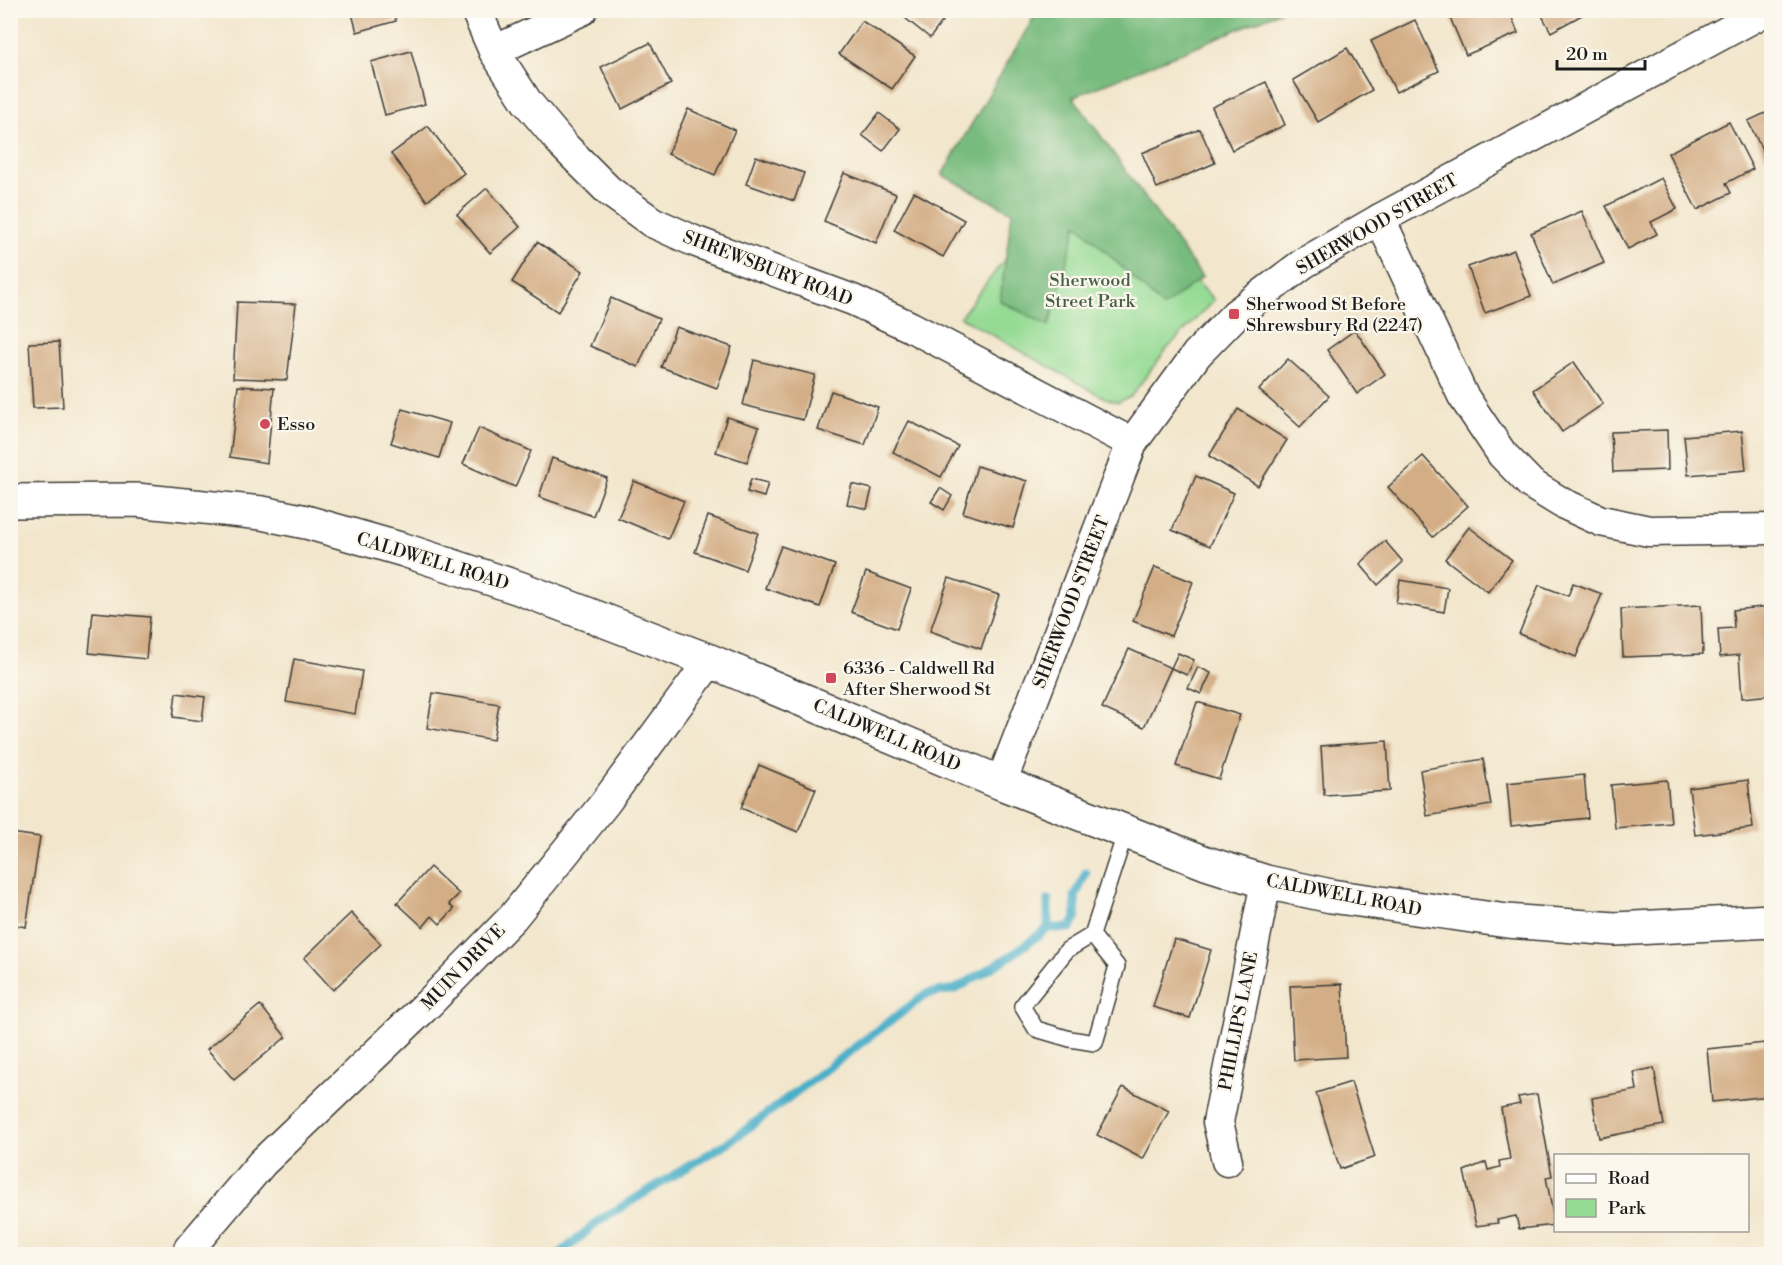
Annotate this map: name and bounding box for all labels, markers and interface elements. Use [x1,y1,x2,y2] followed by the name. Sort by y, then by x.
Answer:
[1557,33,1646,71] scale bar
[1566,43,1608,66] text: 20 m
[1292,169,1463,280] street label: SHERWOOD STREET
[680,225,856,311] street label: SHREWSBURY ROAD
[1045,269,1137,313] park label: Sherwood Street Park
[1246,293,1423,337] place label: Sherwood St Before Shrewsbury Rd (2247)
[1227,307,1241,321] marker: Sherwood St Before Shrewsbury Rd (2247)
[277,413,315,436] place label: Esso
[258,417,272,431] marker: Esso
[1028,512,1115,692] street label: SHERWOOD STREET
[354,527,512,596] street label: CALDWELL ROAD
[842,657,996,701] place label: 6336 - Caldwell Rd After Sherwood St
[824,671,838,685] marker: 6336 - Caldwell Rd After Sherwood St
[809,694,964,777] street label: CALDWELL ROAD
[1264,869,1424,922] street label: CALDWELL ROAD
[416,919,510,1015] street label: MUIN DRIVE
[1214,950,1263,1093] street label: PHILLIPS LANE
[1554,1154,1749,1232] legend
[1608,1167,1651,1190] text: Road
[1608,1197,1647,1220] text: Park

